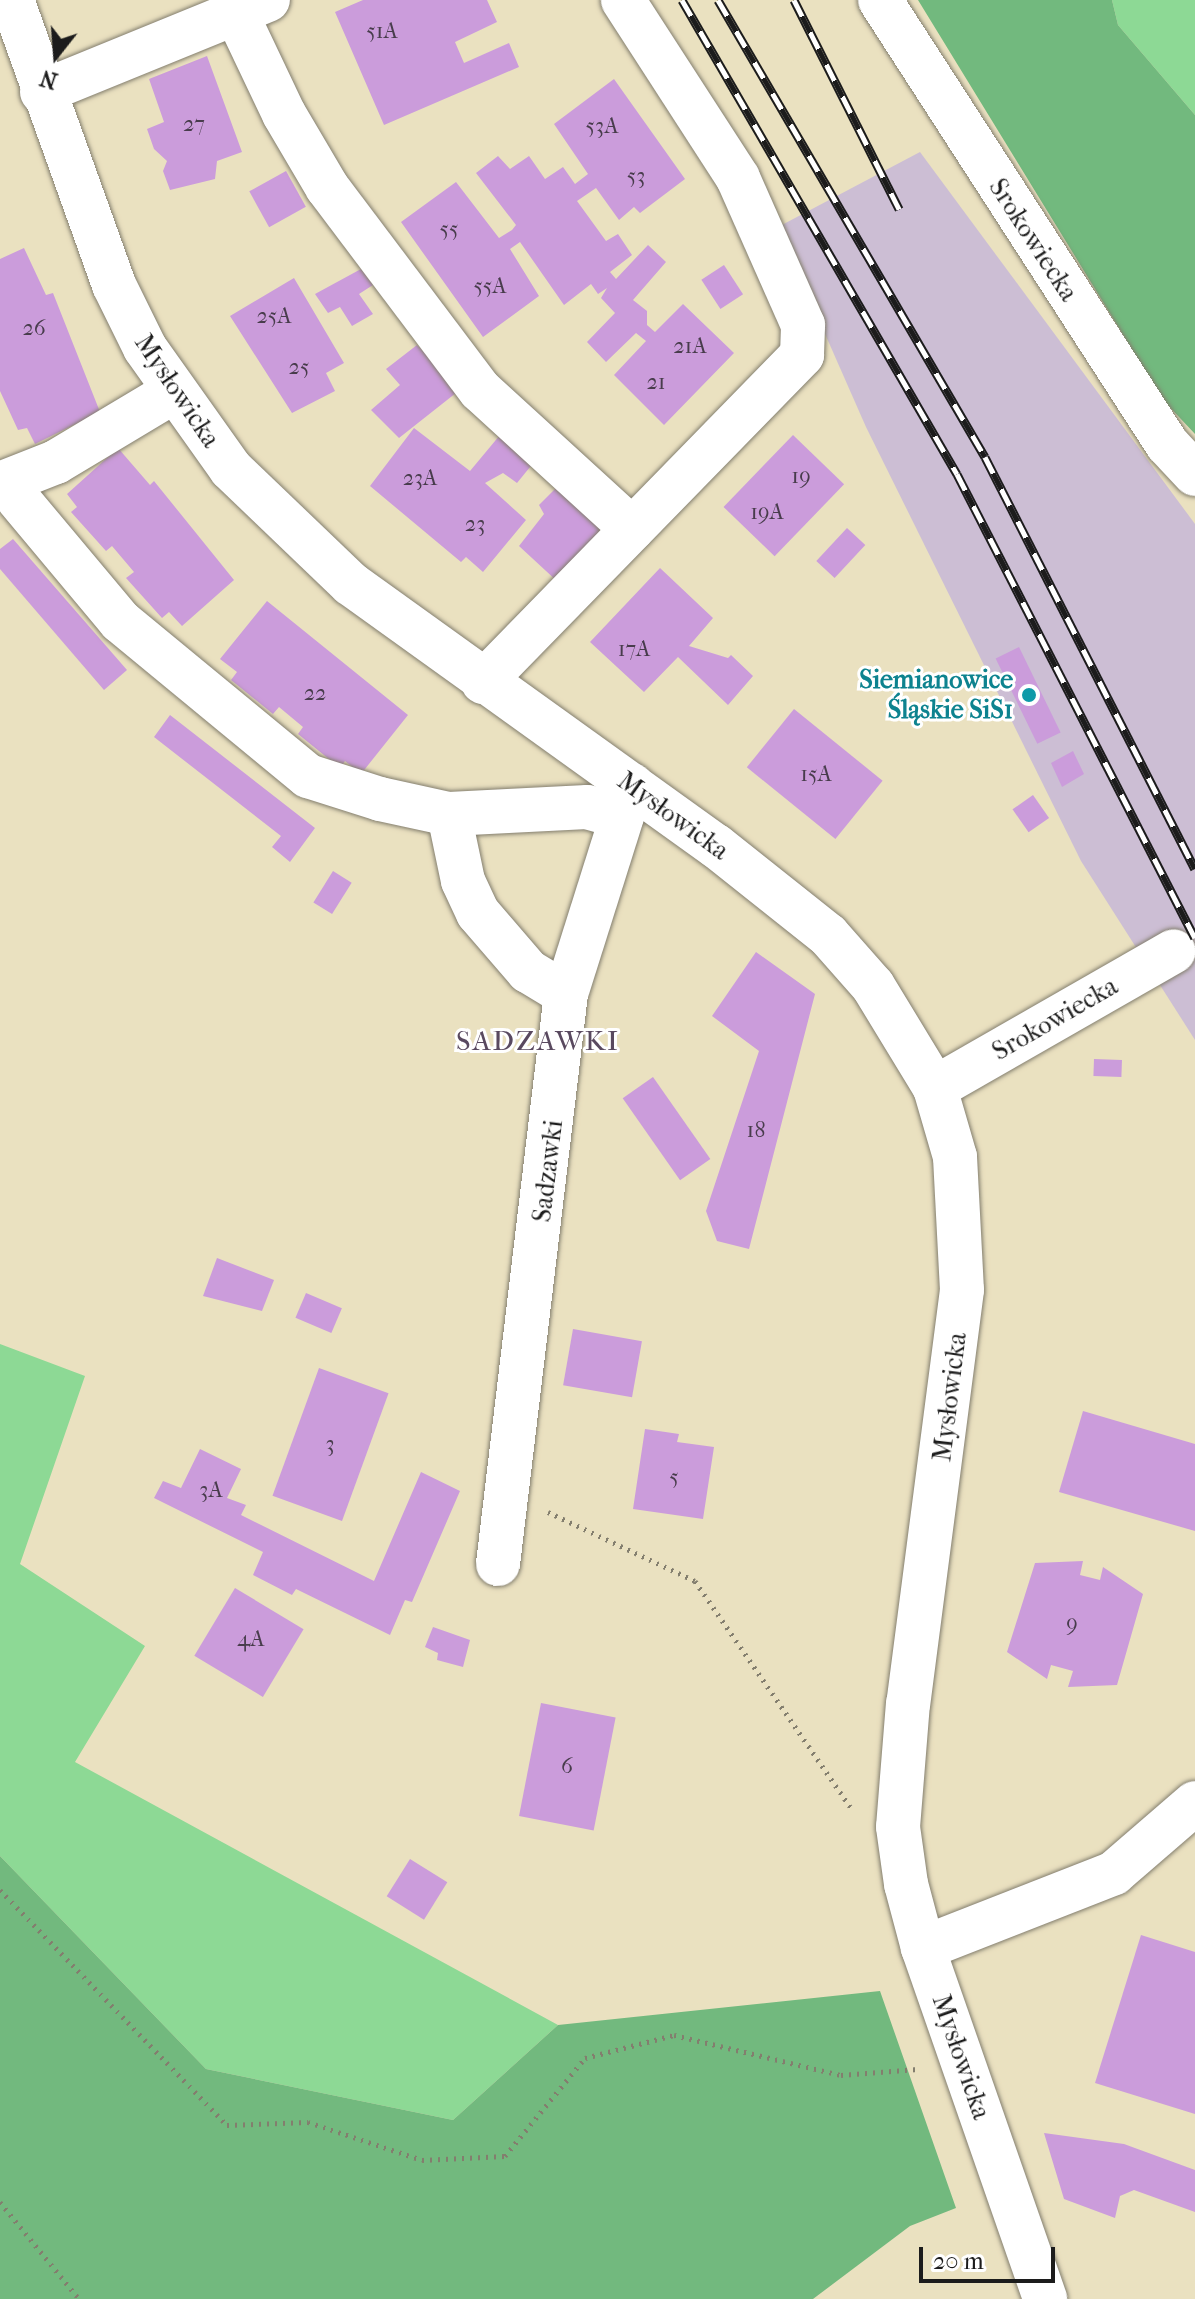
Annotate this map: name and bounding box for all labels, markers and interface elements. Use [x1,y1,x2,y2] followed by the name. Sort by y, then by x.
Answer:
[16,16,96,96] north arrow
[366,19,398,45] house number: 51A
[37,64,61,94] text: N
[183,112,205,138] house number: 27
[586,114,618,140] house number: 53A
[627,164,645,190] house number: 53
[982,173,1084,307] street label: Srokowiecka
[440,217,458,243] house number: 55
[473,274,507,300] house number: 55A
[256,304,292,330] house number: 25A
[22,316,46,342] house number: 26
[128,328,226,454] street label: Mysłowicka
[673,334,707,360] house number: 21A
[289,355,309,381] house number: 25
[646,370,666,396] house number: 21
[791,464,811,490] house number: 19
[403,466,437,492] house number: 23A
[750,500,784,526] house number: 19A
[465,512,485,538] house number: 23
[618,637,650,663] house number: 17A
[859,664,1013,726] place label: Siemianowice Śląskie SiS1
[304,681,326,707] house number: 22
[1020,686,1038,704] marker: Siemianowice Śląskie SiS1
[800,762,832,788] house number: 15A
[611,765,735,867] street label: Mysłowicka
[987,971,1123,1067] street label: Srokowiecka
[456,1024,620,1058] district label: SADZAWKI
[526,1118,570,1224] street label: Sadzawki
[747,1118,765,1144] house number: 18
[927,1331,973,1463] street label: Mysłowicka
[325,1432,335,1458] house number: 3
[669,1465,679,1491] house number: 5
[199,1478,223,1504] house number: 3A
[1066,1611,1078,1637] house number: 9
[237,1627,265,1653] house number: 4A
[561,1754,573,1780] house number: 6
[925,1991,997,2123] street label: Mysłowicka
[923,2231,1059,2281] scale bar
[933,2247,984,2275] text: 20 m

